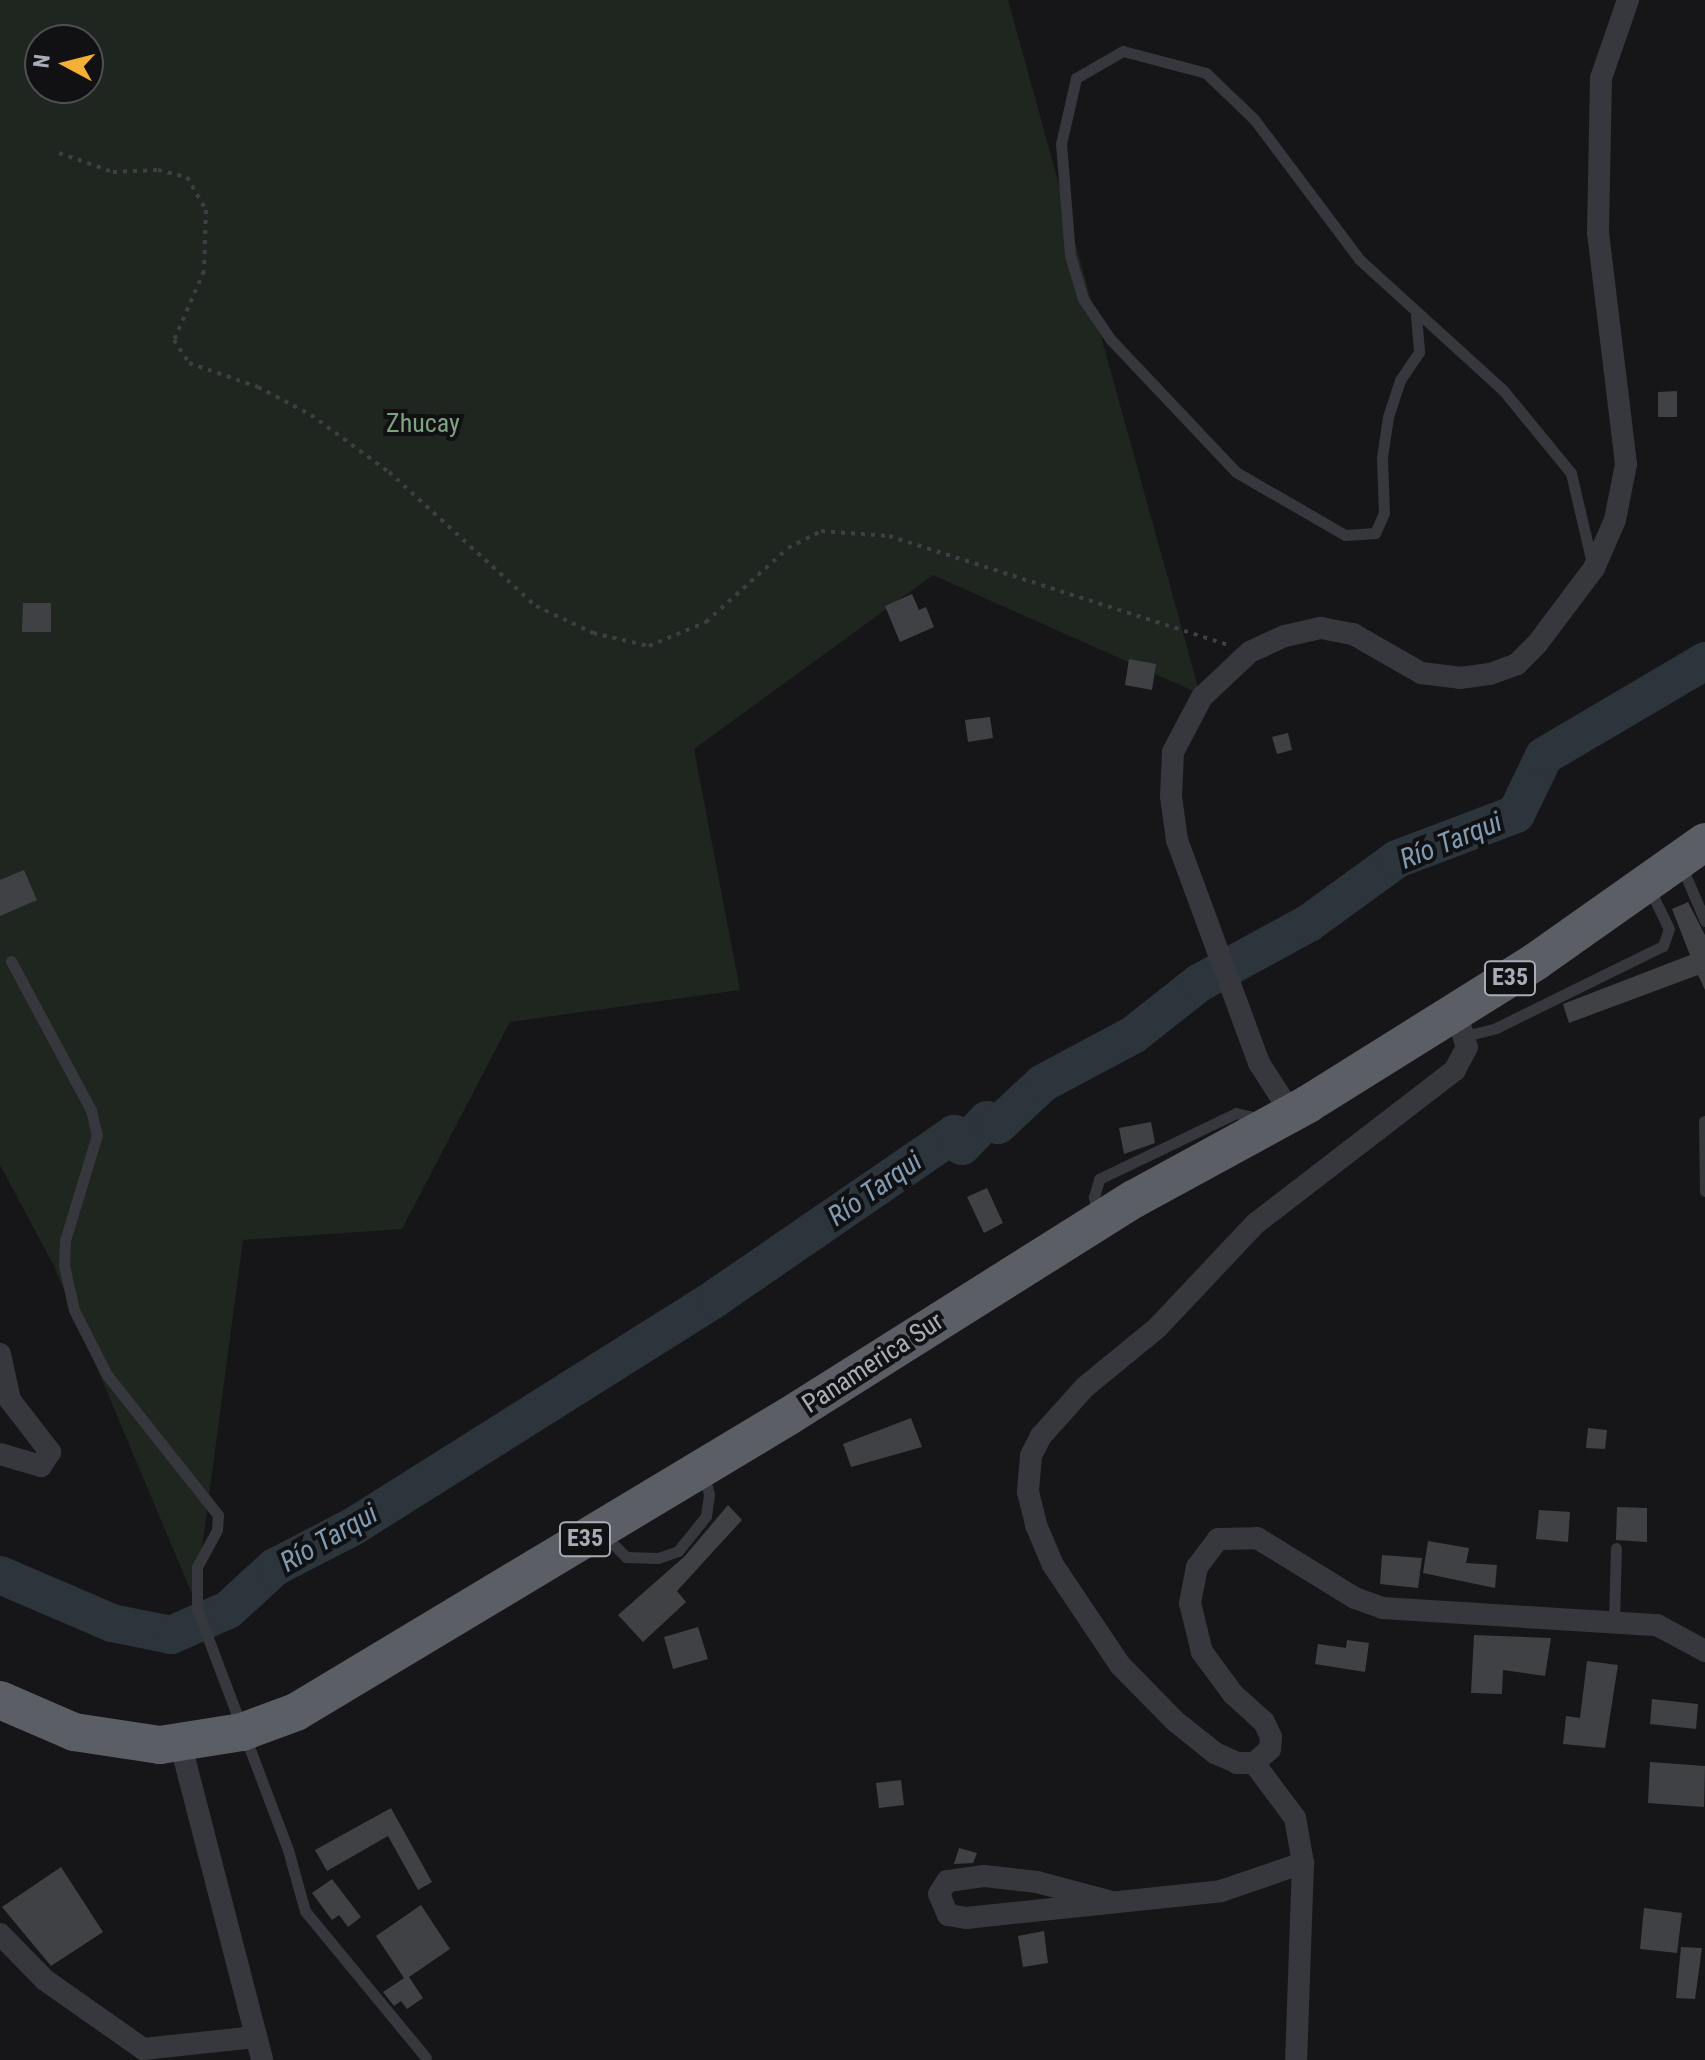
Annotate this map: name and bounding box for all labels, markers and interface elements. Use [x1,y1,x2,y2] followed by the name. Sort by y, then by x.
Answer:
[24,24,104,104] north arrow
[28,53,55,69] text: N
[386,408,460,440] park label: Zhucay
[1395,805,1507,877] water label: Río Tarqui
[1482,958,1538,998] road number: E35
[821,1144,929,1234] water label: Río Tarqui
[797,1306,949,1420] street label: Panamerica Sur
[274,1497,384,1579] water label: Río Tarqui
[557,1519,613,1559] road number: E35

